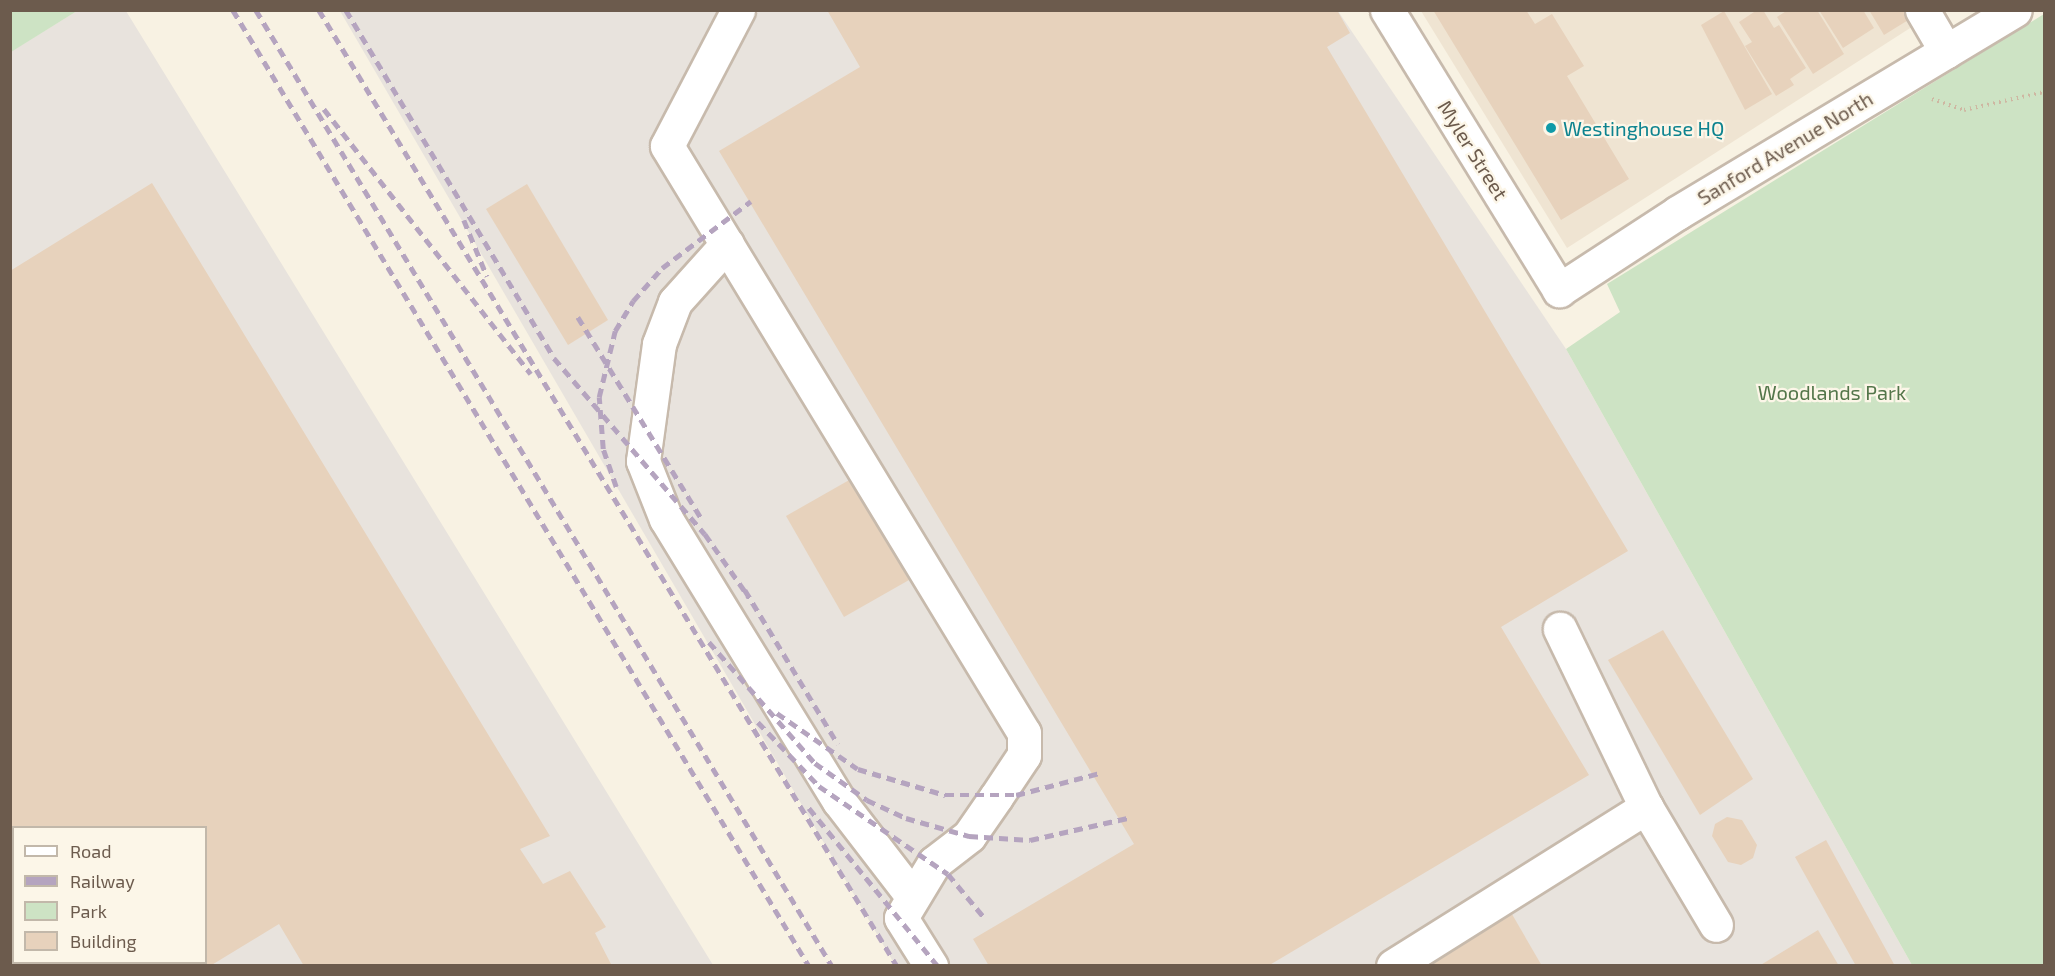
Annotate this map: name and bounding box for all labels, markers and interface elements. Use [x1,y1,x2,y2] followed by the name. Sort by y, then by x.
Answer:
[1693,86,1877,210] street label: Sanford Avenue North
[1433,96,1513,204] street label: Myler Street
[1563,116,1724,140] place label: Westinghouse HQ
[1544,121,1558,135] marker: Westinghouse HQ
[1758,380,1906,404] park label: Woodlands Park
[12,826,207,964] legend
[70,840,111,862] text: Road
[70,870,135,892] text: Railway
[70,900,107,922] text: Park
[70,930,137,952] text: Building

